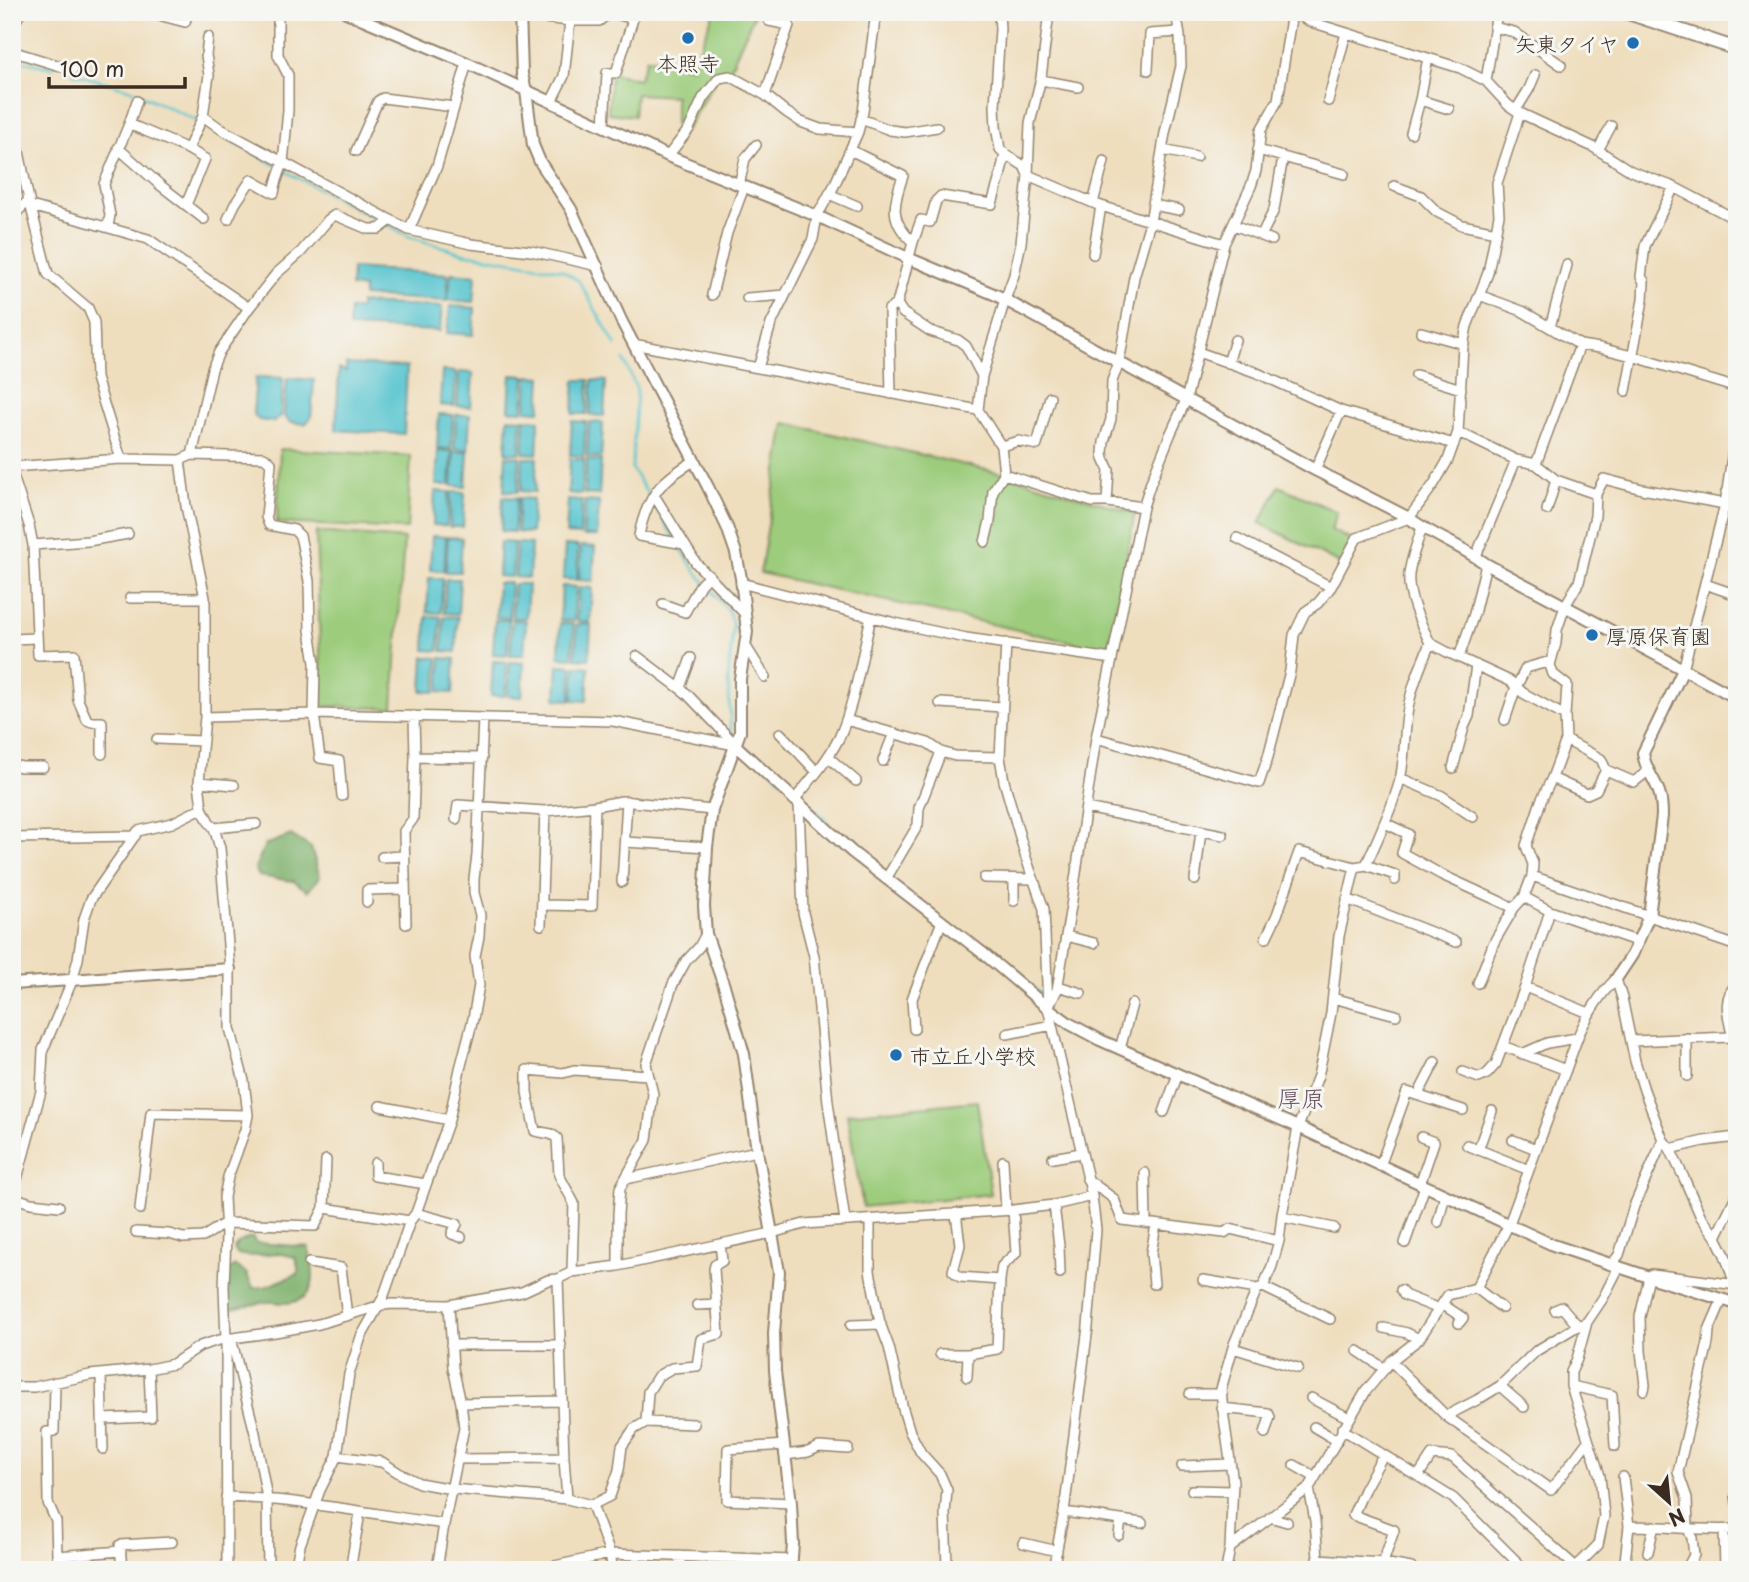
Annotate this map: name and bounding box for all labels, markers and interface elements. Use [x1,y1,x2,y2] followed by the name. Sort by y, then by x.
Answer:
[1515,27,1619,59] place label: 矢東タイヤ
[680,30,696,46] marker: 本照寺
[1625,35,1641,51] marker: 矢東タイヤ
[49,46,186,90] scale bar
[657,46,720,78] place label: 本照寺
[60,52,124,84] text: 100 m
[1606,619,1711,651] place label: 厚原保育園
[1584,627,1600,643] marker: 厚原保育園
[910,1039,1036,1071] place label: 市立丘小学校
[888,1047,904,1063] marker: 市立丘小学校
[1277,1079,1325,1115] district label: 厚原
[1634,1466,1704,1536] north arrow
[1664,1502,1690,1534] text: N

